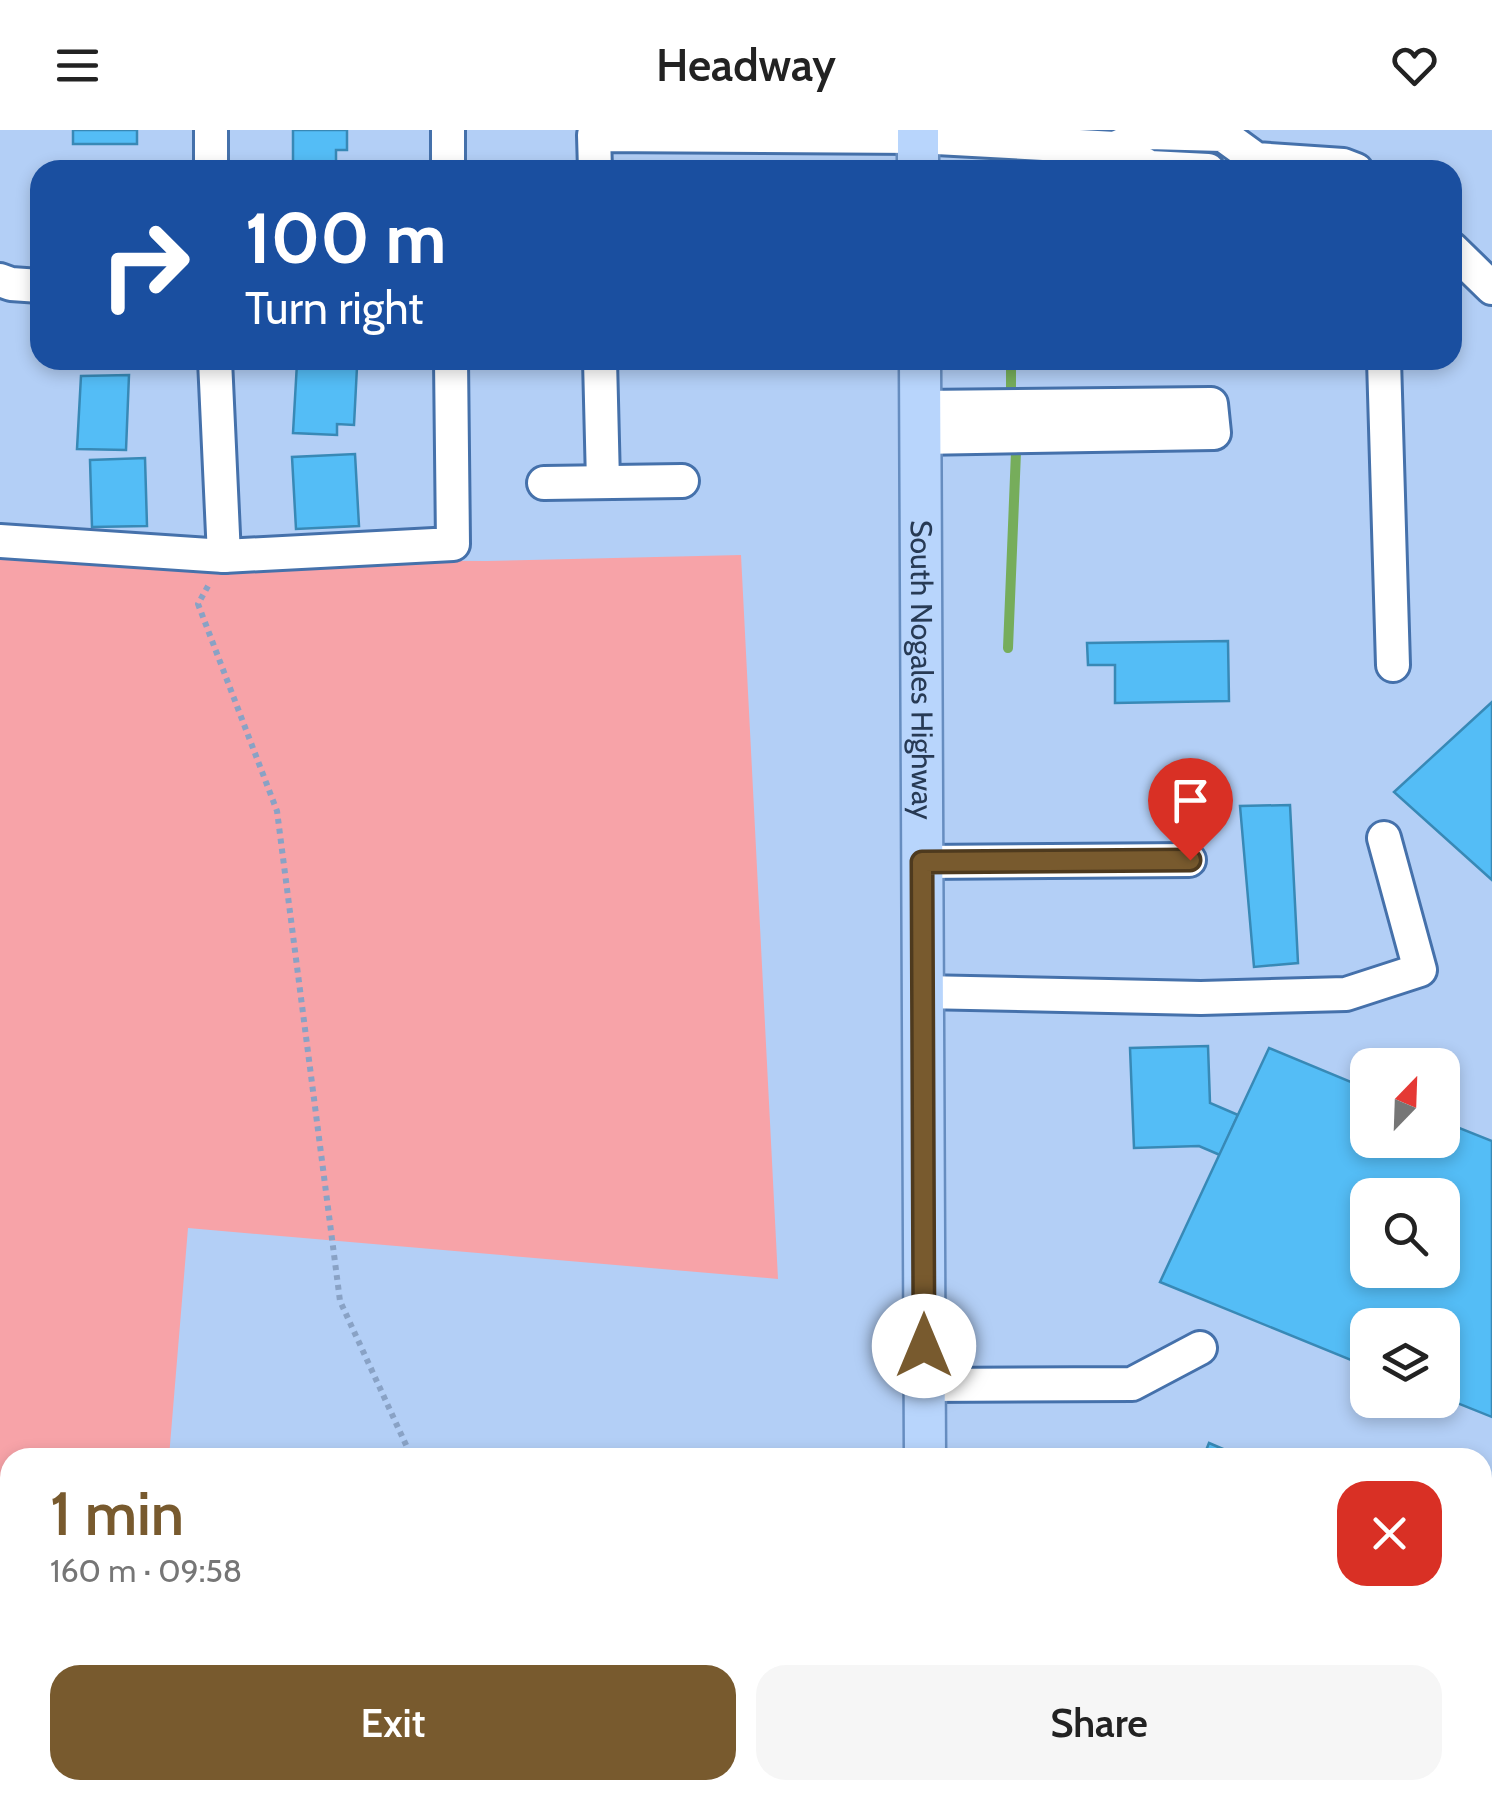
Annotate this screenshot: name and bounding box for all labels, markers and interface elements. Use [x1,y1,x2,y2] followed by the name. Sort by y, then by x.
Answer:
[50,38,105,93] icon: menu
[656,38,836,92] text: Headway
[1387,38,1442,93] icon: heart
[245,195,446,281] text: 100 m
[80,200,210,330] icon: right
[245,281,424,335] text: Turn right
[903,520,941,820] street label: South Nogales Highway
[1148,758,1233,861] pin
[1163,773,1218,828] icon: arrive
[1350,1048,1460,1158] north arrow
[1350,1048,1460,1418] map controls
[1350,1178,1460,1288] button: search
[872,1294,976,1398] position arrow
[1350,1308,1460,1418] button: layers
[50,1477,184,1550] text: 1 min
[1337,1481,1442,1586] button: close
[50,1551,242,1590] text: 160 m · 09:58
[50,1665,736,1780] button: Exit
[756,1665,1442,1780] button: Share

